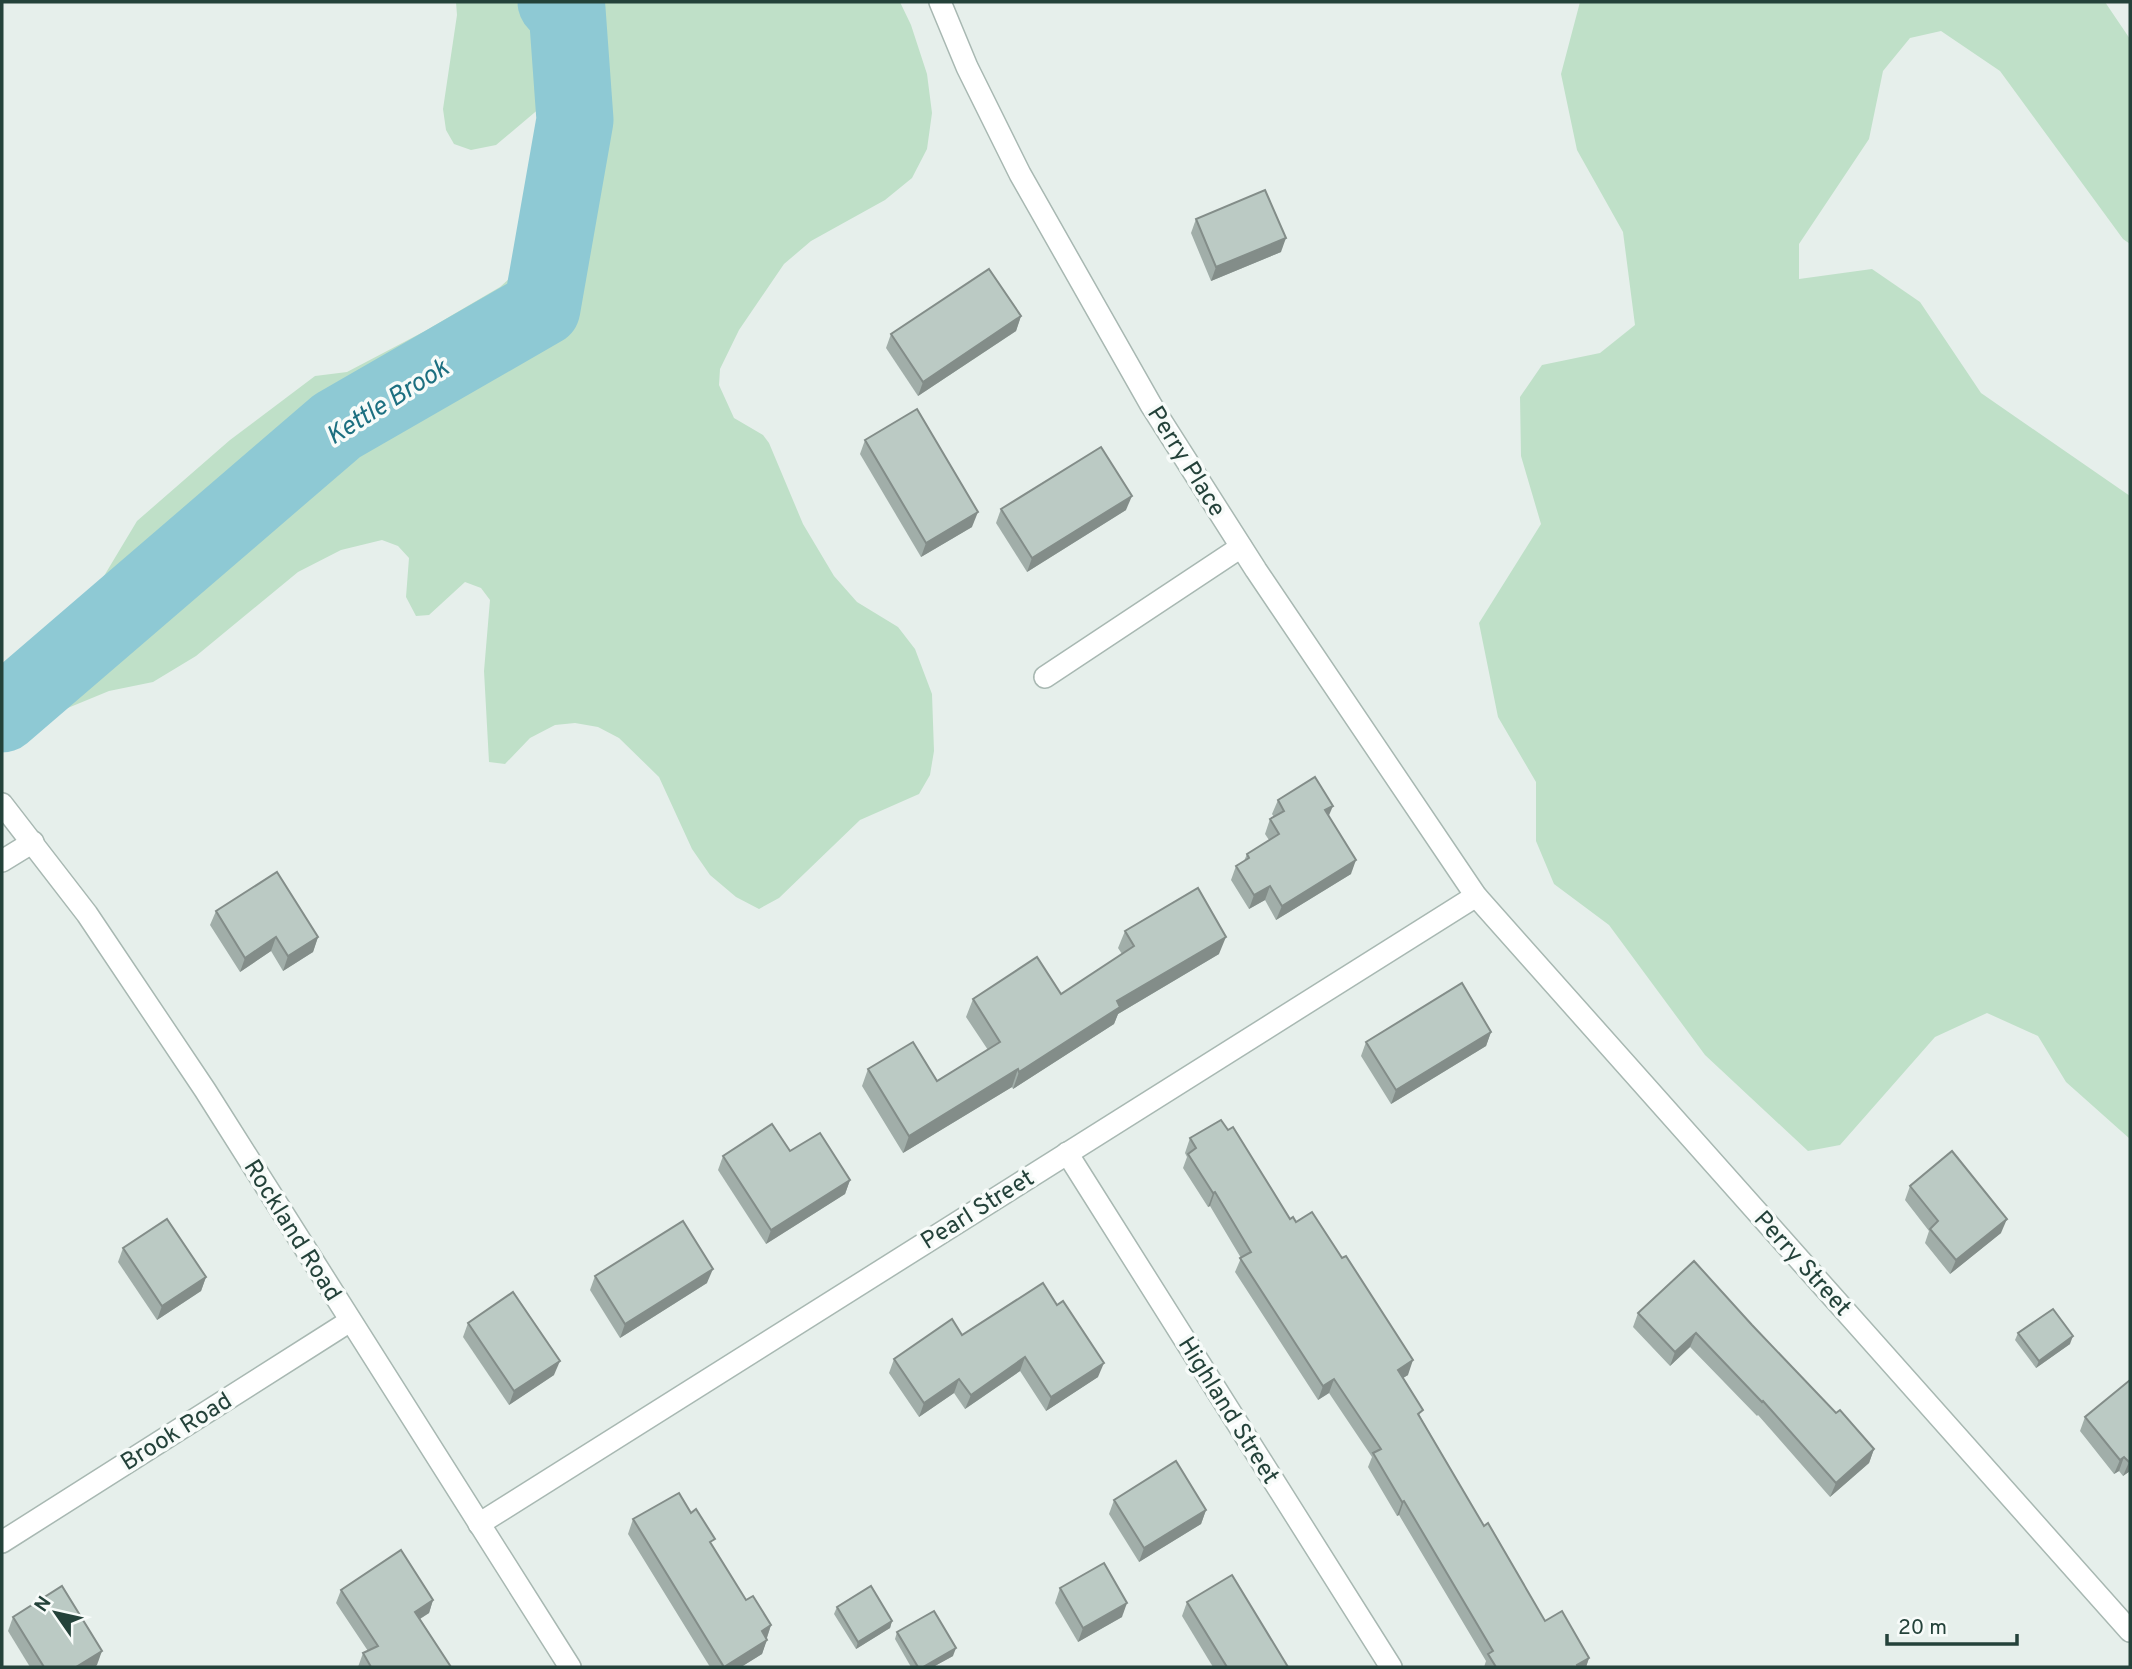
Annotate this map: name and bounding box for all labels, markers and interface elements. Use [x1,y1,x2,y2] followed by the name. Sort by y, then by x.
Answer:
[321,352,457,454] water label: Kettle Brook
[1139,401,1231,523] street label: Perry Place
[236,1155,347,1308] street label: Rockland Road
[916,1164,1040,1257] street label: Pearl Street
[1746,1205,1857,1323] street label: Perry Street
[1170,1332,1285,1490] street label: Highland Street
[116,1387,238,1479] street label: Brook Road
[21,1578,91,1648] north arrow
[30,1592,57,1617] text: N
[1887,1602,2016,1646] scale bar
[1898,1615,1947,1642] text: 20 m

